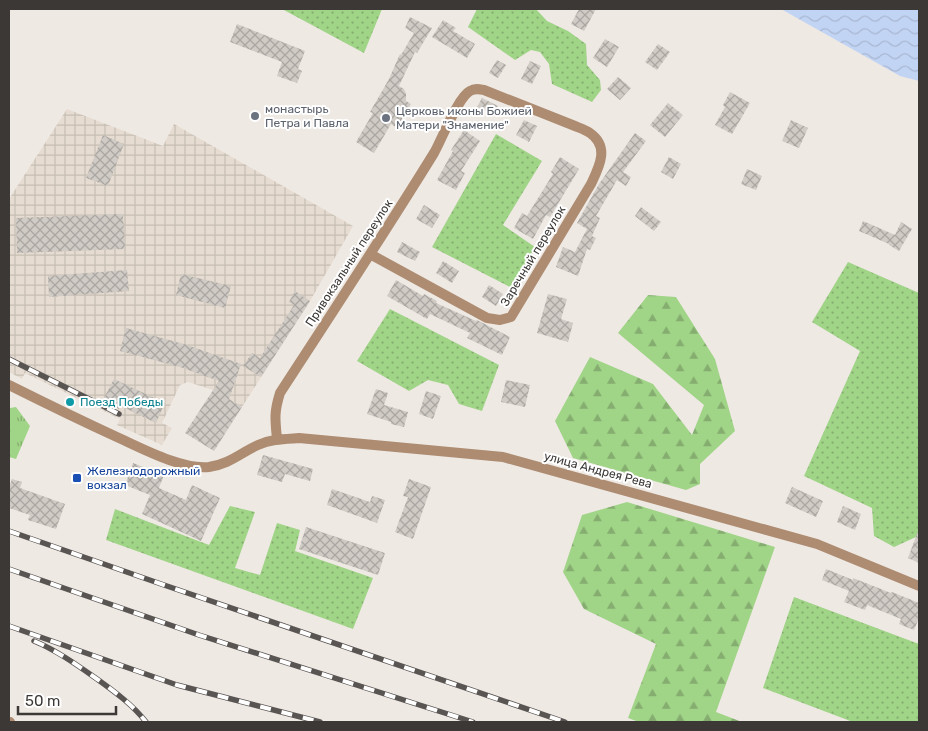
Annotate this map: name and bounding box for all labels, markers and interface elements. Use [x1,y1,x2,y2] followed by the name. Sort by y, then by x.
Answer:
[265,102,349,130] place label: монастырь Петра и Павла
[396,104,532,132] place label: Церковь иконы Божией Матери "Знамение"
[249,110,261,122] marker: монастырь Петра и Павла
[380,112,392,124] marker: Церковь иконы Божией Матери "Знамение"
[303,196,396,329] street label: Привокзальный переулок
[498,203,569,309] street label: Заречный переулок
[80,395,163,409] place label: Поезд Победы
[64,396,76,408] marker: Поезд Победы
[543,449,653,491] street label: улица Андрея Рева
[87,464,200,492] place label: Железнодорожный вокзал
[71,472,83,484] marker: Железнодорожный вокзал
[18,684,115,716] scale bar
[25,692,60,710] text: 50 m

